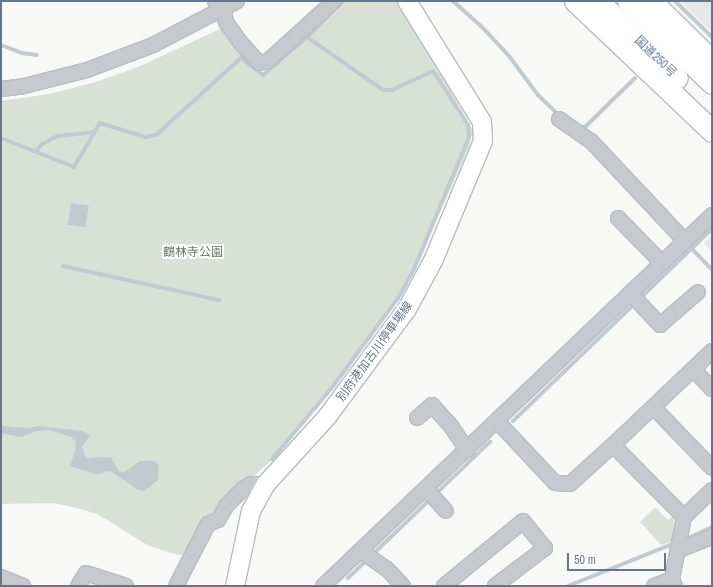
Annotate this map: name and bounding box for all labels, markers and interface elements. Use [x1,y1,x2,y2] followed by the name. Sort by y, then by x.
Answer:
[631,34,679,80] street label: 国道250号
[163,246,223,260] park label: 鶴林寺公園
[334,299,416,405] street label: 別府港加古川停車場線
[569,545,668,571] scale bar
[574,552,596,568] text: 50 m

